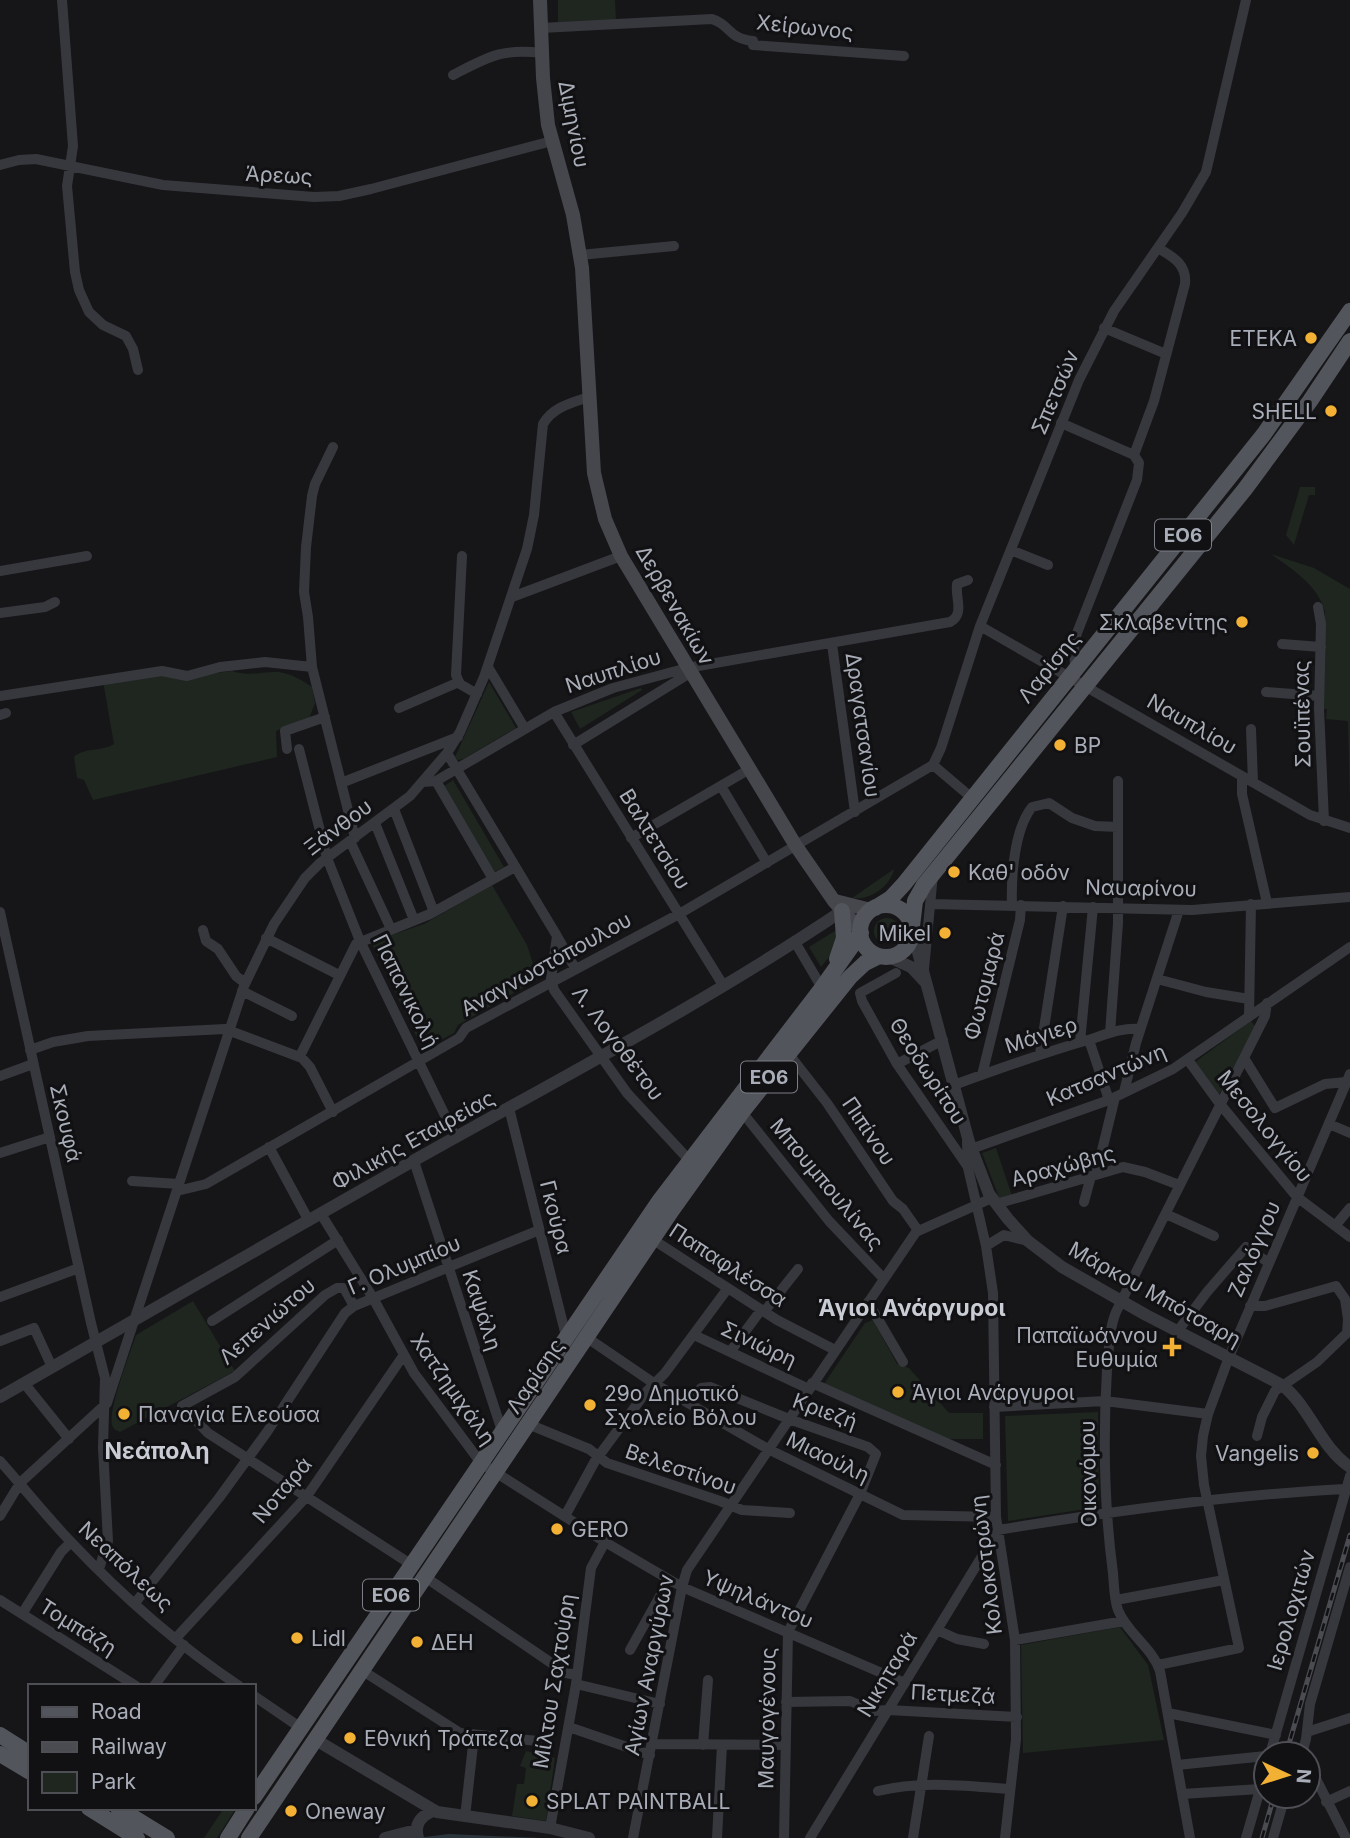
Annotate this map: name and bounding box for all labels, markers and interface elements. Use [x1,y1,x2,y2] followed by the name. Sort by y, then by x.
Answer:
[755,9,855,45] street label: Χείρωνος
[553,78,595,170] street label: Διμηνίου
[245,161,313,189] street label: Άρεως
[1230,326,1297,351] place label: ΕΤΕΚΑ
[1303,330,1319,346] marker: ΕΤΕΚΑ
[1026,346,1084,438] street label: Σπετσών
[1252,399,1317,424] place label: SHELL
[1323,403,1339,419] marker: SHELL
[1155,520,1211,550] road number: ΕΟ6
[631,541,719,669] street label: Δερβενακίων
[1099,610,1228,635] place label: Σκλαβενίτης
[1234,614,1250,630] marker: Σκλαβενίτης
[1013,626,1085,708] street label: Λαρίσης
[562,644,664,698] street label: Ναυπλίου
[840,651,886,799] street label: Δραγατσανίου
[1289,660,1315,768] street label: Σουϊπένας
[1143,688,1241,760] street label: Ναυπλίου
[1074,733,1101,758] place label: BP
[1052,737,1068,753] marker: BP
[614,784,696,894] street label: Βαλτετσίου
[299,794,377,860] street label: Ξάνθου
[968,860,1070,885] place label: Καθ' οδόν
[946,864,962,880] marker: Καθ' οδόν
[1085,875,1197,901] street label: Ναυαρίνου
[456,907,636,1021] street label: Αναγνωστόπουλου
[879,921,931,946] place label: Mikel
[937,925,953,941] marker: Mikel
[959,929,1010,1043] street label: Φωτομαρά
[368,930,444,1052] street label: Παπανικολή
[567,981,669,1105] street label: Λ. Λογοθέτου
[1002,1012,1080,1058] street label: Μάγιερ
[884,1013,972,1129] street label: Θεοδωρίτου
[1042,1039,1170,1111] street label: Κατσαντώνη
[741,1062,797,1092] road number: ΕΟ6
[1212,1065,1318,1187] street label: Μεσολογγίου
[45,1081,87,1165] street label: Σκουφά
[327,1085,499,1195] street label: Φιλικής Εταιρείας
[837,1092,901,1170] street label: Πιπίνου
[765,1113,889,1255] street label: Μπουμπουλίνας
[1008,1140,1118,1192] street label: Αραχώβης
[535,1178,577,1256] street label: Γκούρα
[1223,1197,1285,1301] street label: Ζαλόγγου
[665,1218,791,1312] street label: Παπαφλέσσα
[344,1230,464,1300] street label: Γ. Ολυμπίου
[1064,1236,1246,1352] street label: Μάρκου Μπότσαρη
[457,1266,507,1354] street label: Καψάλη
[214,1273,320,1369] street label: Λεπενιώτου
[818,1294,1006,1322] district label: Άγιοι Ανάργυροι
[717,1316,801,1372] street label: Σινιώρη
[1016,1323,1158,1372] place label: Παπαϊωάννου Ευθυμία
[405,1328,501,1450] street label: Χατζημιχάλη
[501,1334,569,1418] street label: Λαρίσης
[1164,1339,1180,1355] marker: Παπαϊωάννου Ευθυμία
[912,1380,1075,1405] place label: Άγιοι Ανάργυροι
[604,1381,757,1430] place label: 29ο Δημοτικό Σχολείο Βόλου
[890,1384,906,1400] marker: Άγιοι Ανάργυροι
[789,1388,861,1434] street label: Κριεζή
[582,1397,598,1413] marker: 29ο Δημοτικό Σχολείο Βόλου
[138,1402,320,1427] place label: Παναγία Ελεούσα
[116,1406,132,1422] marker: Παναγία Ελεούσα
[1075,1420,1101,1528] street label: Οικονόμου
[782,1426,874,1488] street label: Μιαούλη
[105,1437,209,1465] district label: Νεάπολη
[622,1438,740,1500] street label: Βελεστίνου
[1215,1441,1299,1466] place label: Vangelis
[1305,1445,1321,1461] marker: Vangelis
[247,1452,317,1528] street label: Νοταρά
[965,1494,1007,1636] street label: Κολοκοτρώνη
[74,1516,178,1616] street label: Νεαπόλεως
[571,1517,629,1542] place label: GERO
[549,1521,565,1537] marker: GERO
[1262,1547,1320,1673] street label: Ιερολοχιτών
[699,1565,817,1633] street label: Υψηλάντου
[619,1572,679,1758] street label: Αγίων Αναργύρων
[363,1580,419,1610] road number: ΕΟ6
[528,1592,580,1770] street label: Μίλτου Σαχτούρη
[35,1594,121,1660] street label: Τομπάζη
[311,1626,346,1651] place label: Lidl
[852,1627,922,1721] street label: Νικηταρά
[289,1630,305,1646] marker: Lidl
[431,1630,474,1655] place label: ΔΕΗ
[409,1634,425,1650] marker: ΔΕΗ
[753,1647,781,1789] street label: Μαυγογένους
[910,1679,996,1709] street label: Πετμεζά
[28,1684,256,1810] legend
[91,1699,142,1724] text: Road
[364,1726,523,1751] place label: Εθνική Τράπεζα
[342,1730,358,1746] marker: Εθνική Τράπεζα
[91,1734,167,1759] text: Railway
[1252,1740,1322,1810] north arrow
[1291,1768,1315,1784] text: N
[91,1769,136,1794] text: Park
[546,1789,730,1814] place label: SPLAT PAINTBALL
[524,1793,540,1809] marker: SPLAT PAINTBALL
[305,1799,386,1824] place label: Oneway
[283,1803,299,1819] marker: Oneway

